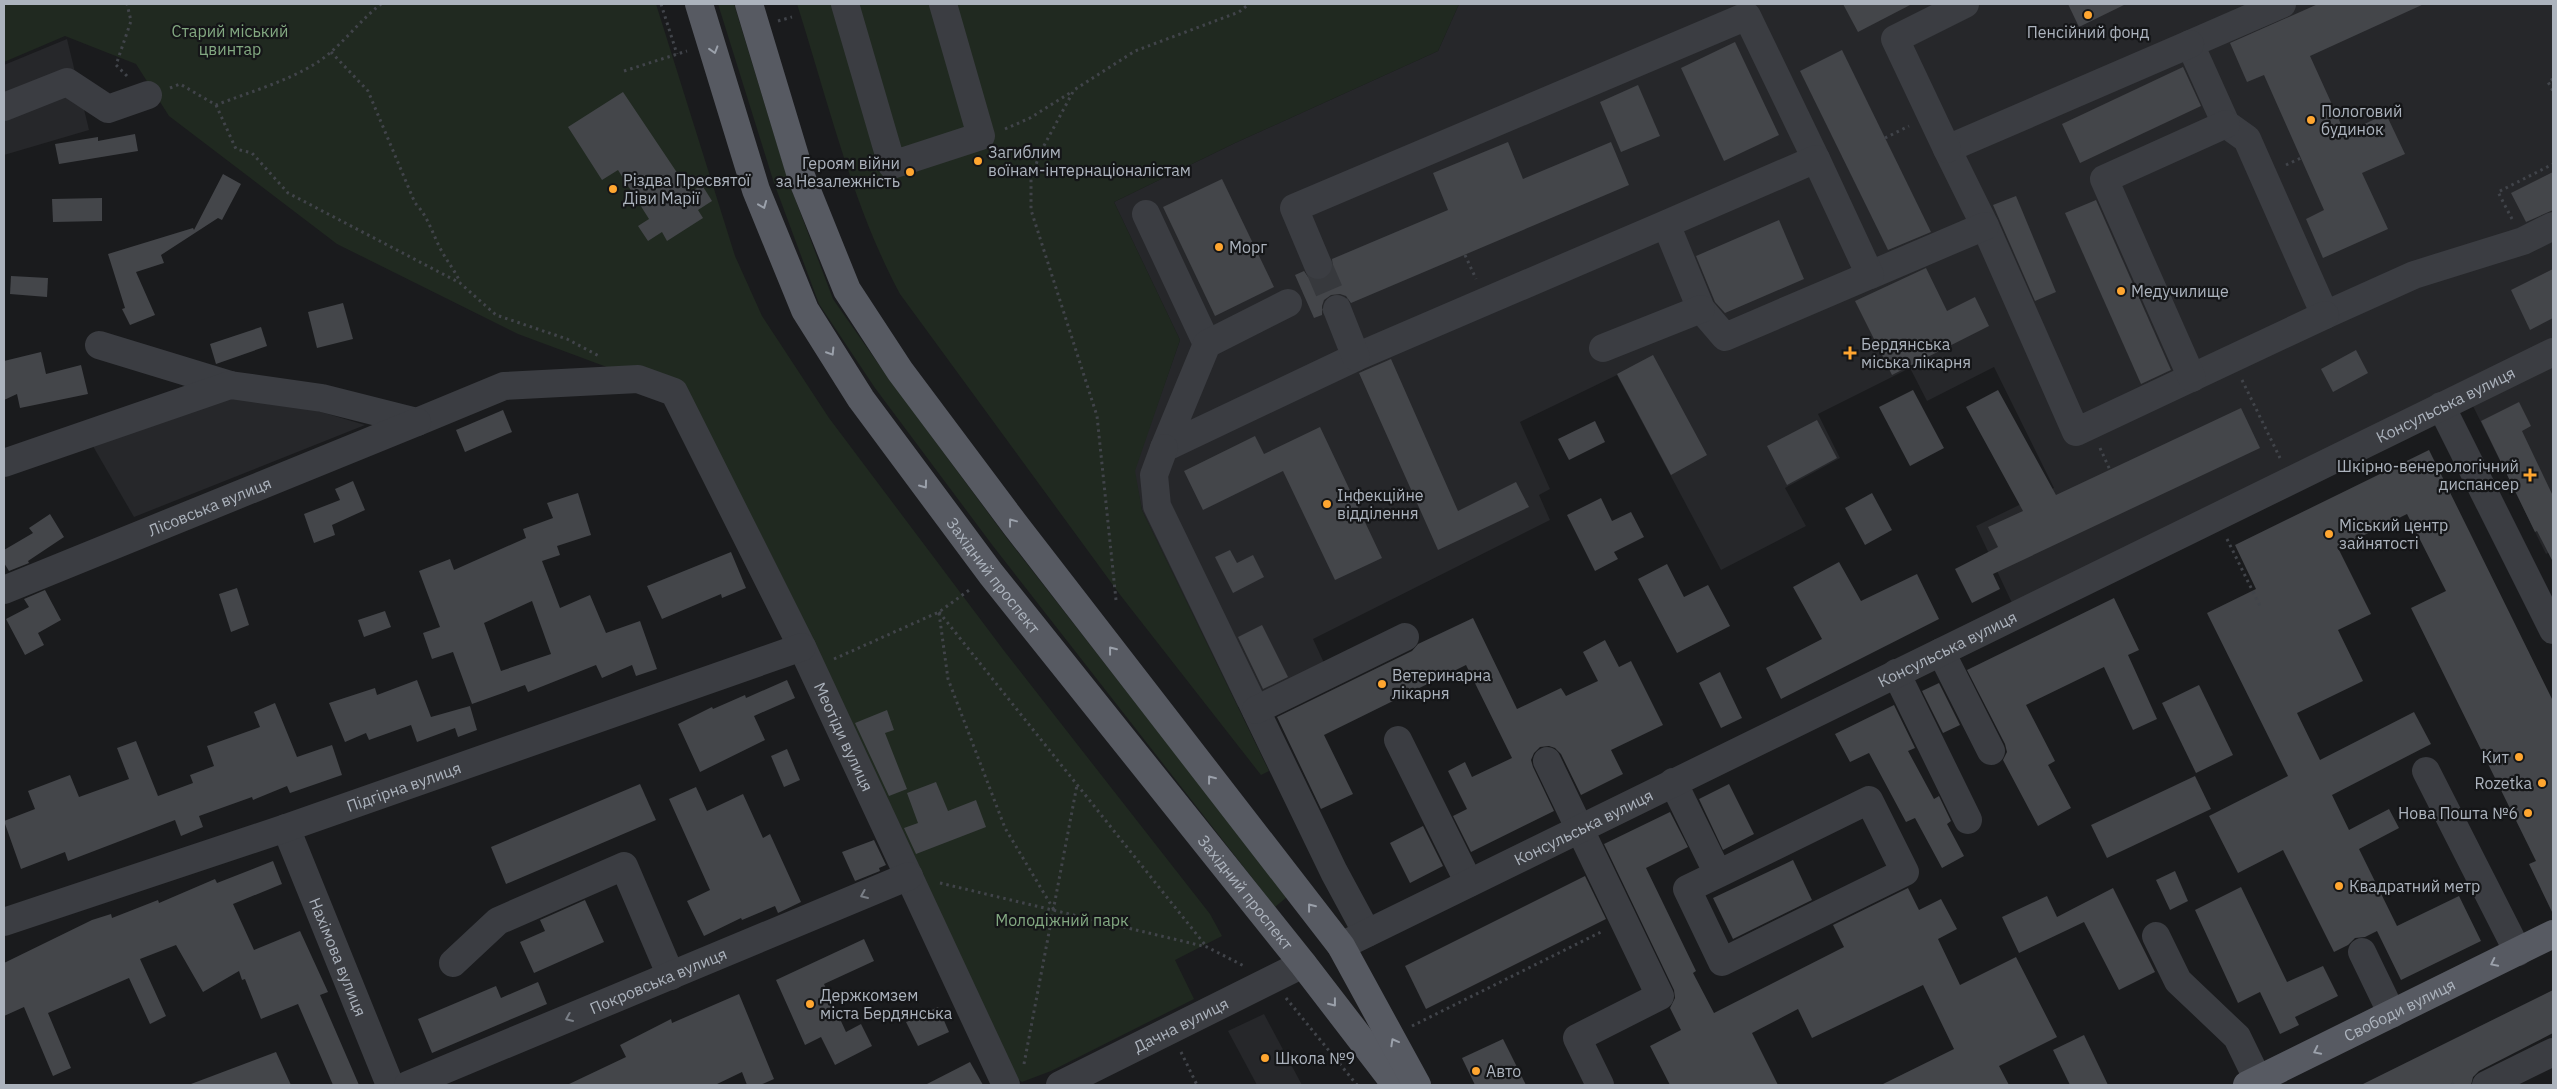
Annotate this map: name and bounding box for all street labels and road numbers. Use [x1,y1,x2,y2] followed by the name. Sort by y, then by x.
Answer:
[2373,362,2518,447] street label: Консульська вулиця
[145,472,274,540] street label: Лісовська вулиця
[942,513,1045,638] street label: Західний проспект
[1874,606,2020,691] street label: Консульська вулиця
[810,679,878,795] street label: Меотіди вулиця
[344,757,464,816] street label: Підгірна вулиця
[1511,785,1656,870] street label: Консульська вулиця
[1194,831,1298,954] street label: Західний проспект
[305,894,371,1019] street label: Нахімова вулиця
[587,943,730,1018] street label: Покровська вулиця
[2340,974,2459,1046] street label: Свободи вулиця
[1130,993,1232,1057] street label: Дачна вулиця

